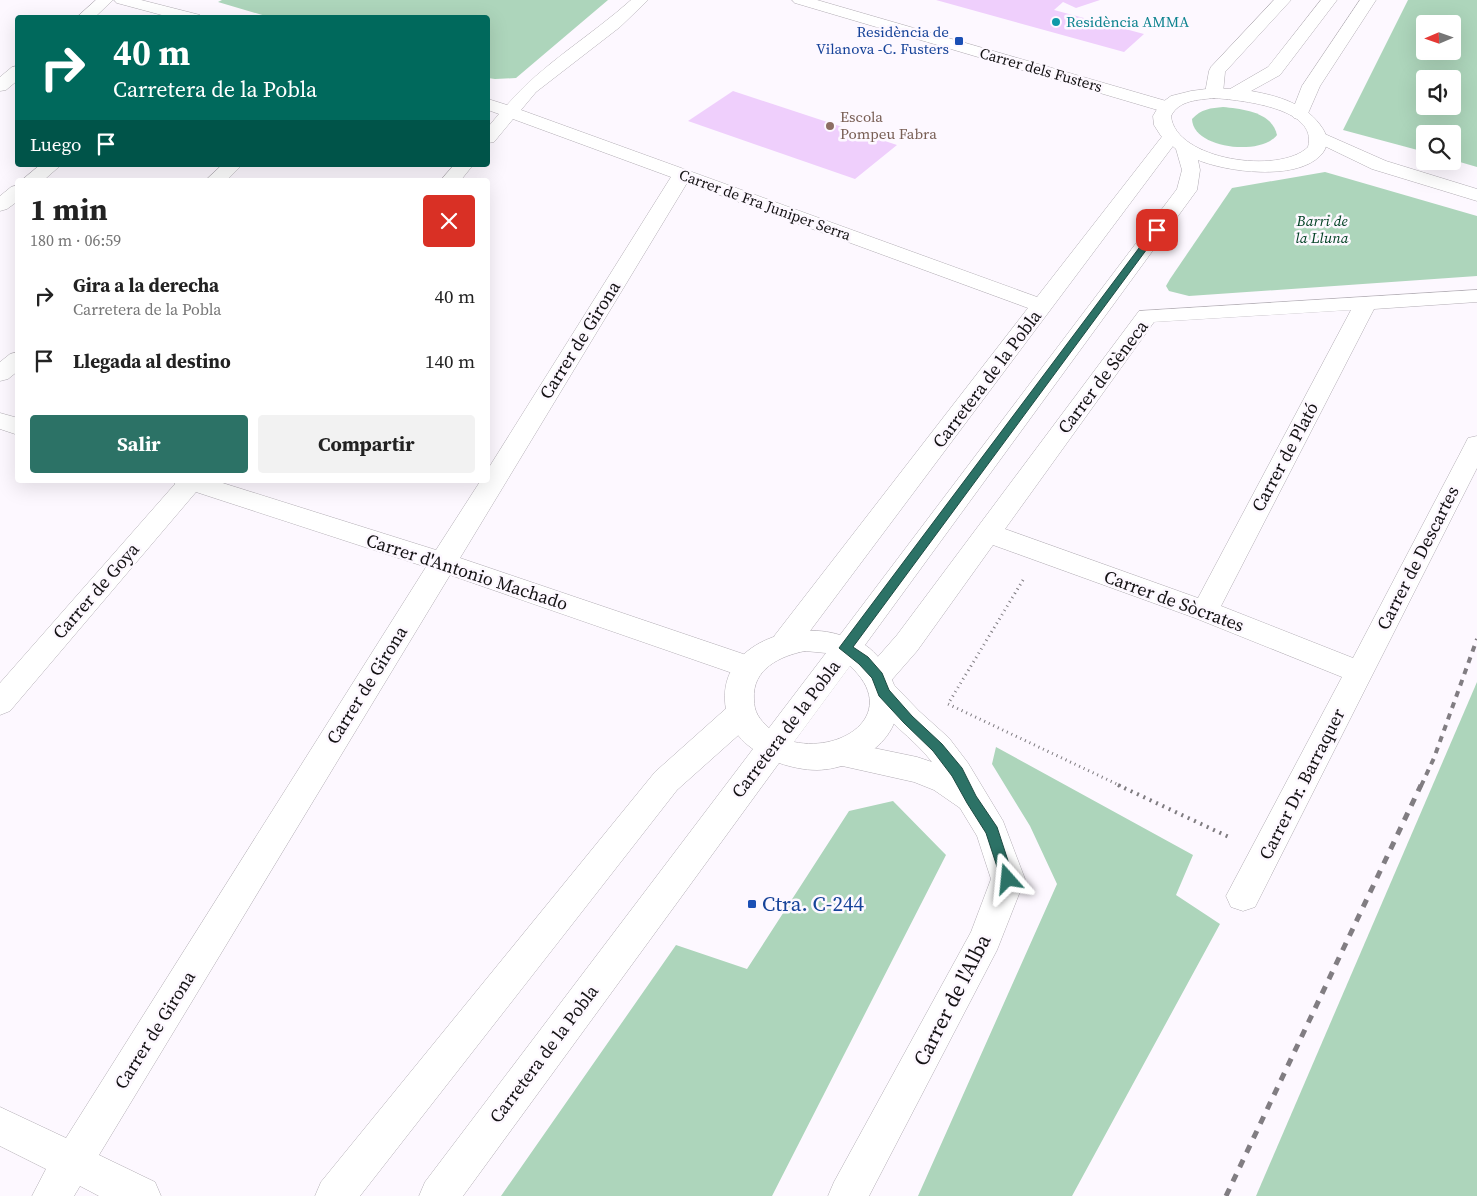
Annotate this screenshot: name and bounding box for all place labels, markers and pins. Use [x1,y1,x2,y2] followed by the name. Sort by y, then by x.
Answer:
[1066,11,1189,32] place label: Residència AMMA
[1050,16,1062,28] marker: Residència AMMA
[816,21,949,59] place label: Residència de Vilanova -C. Fusters
[953,35,965,47] marker: Residència de Vilanova -C. Fusters
[840,106,937,144] place label: Escola Pompeu Fabra
[824,120,836,132] marker: Escola Pompeu Fabra
[1136,209,1178,251] pin
[762,889,864,918] place label: Ctra. C-244
[746,898,758,910] marker: Ctra. C-244

